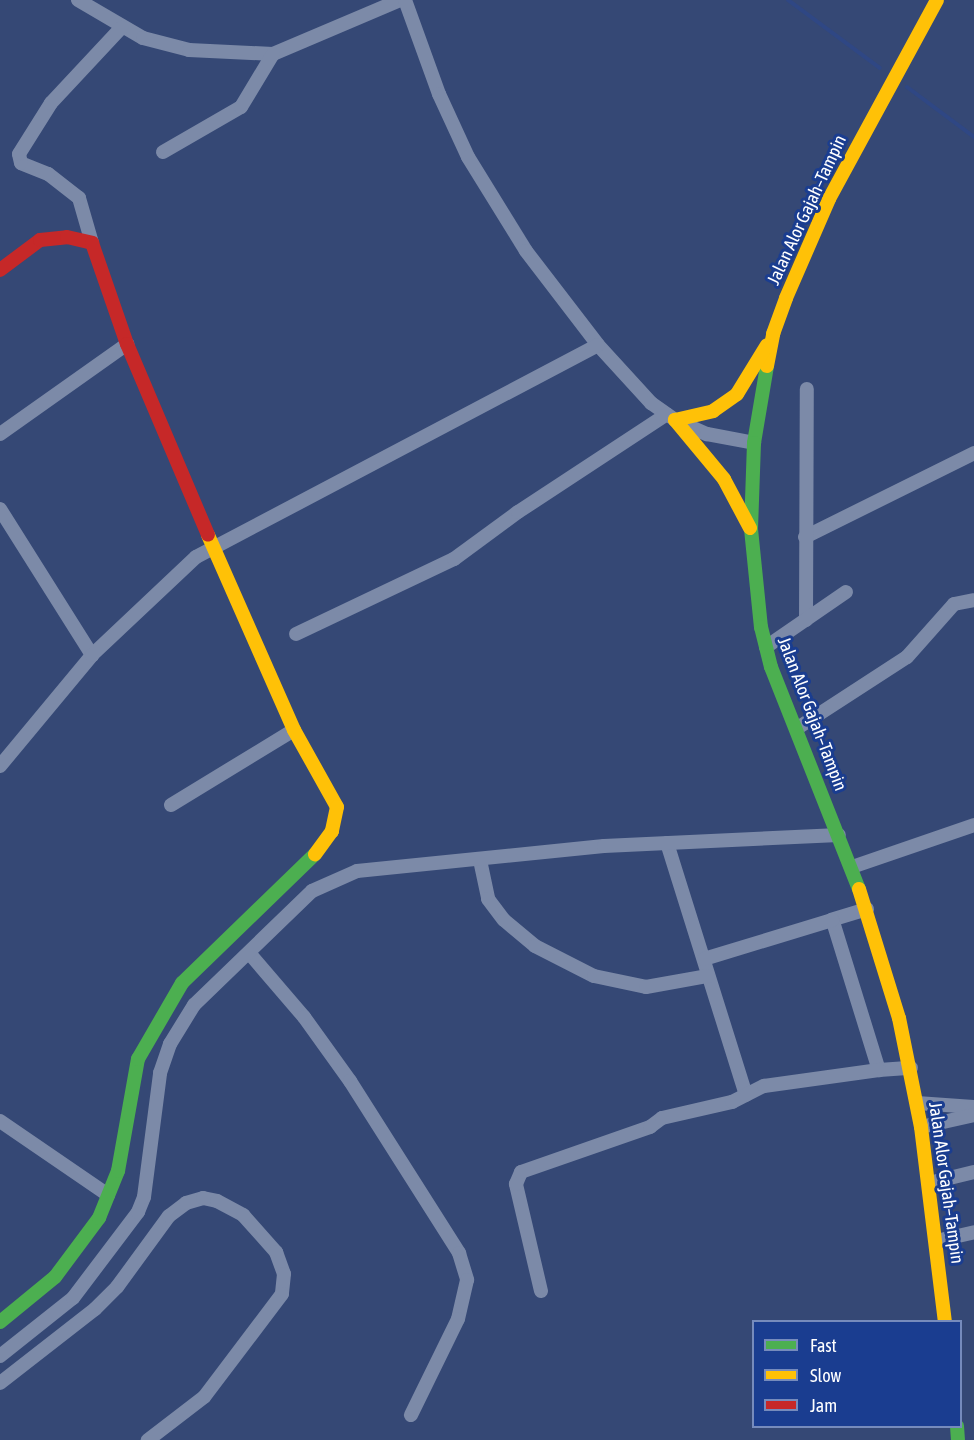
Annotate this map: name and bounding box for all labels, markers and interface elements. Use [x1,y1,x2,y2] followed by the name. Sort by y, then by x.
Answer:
[763,132,851,288] street label: Jalan Alor Gajah–Tampin
[773,634,851,794] street label: Jalan Alor Gajah–Tampin
[924,1101,968,1265] street label: Jalan Alor Gajah–Tampin
[752,1320,962,1428] legend
[810,1335,837,1356] text: Fast
[810,1365,841,1386] text: Slow
[810,1395,837,1416] text: Jam

